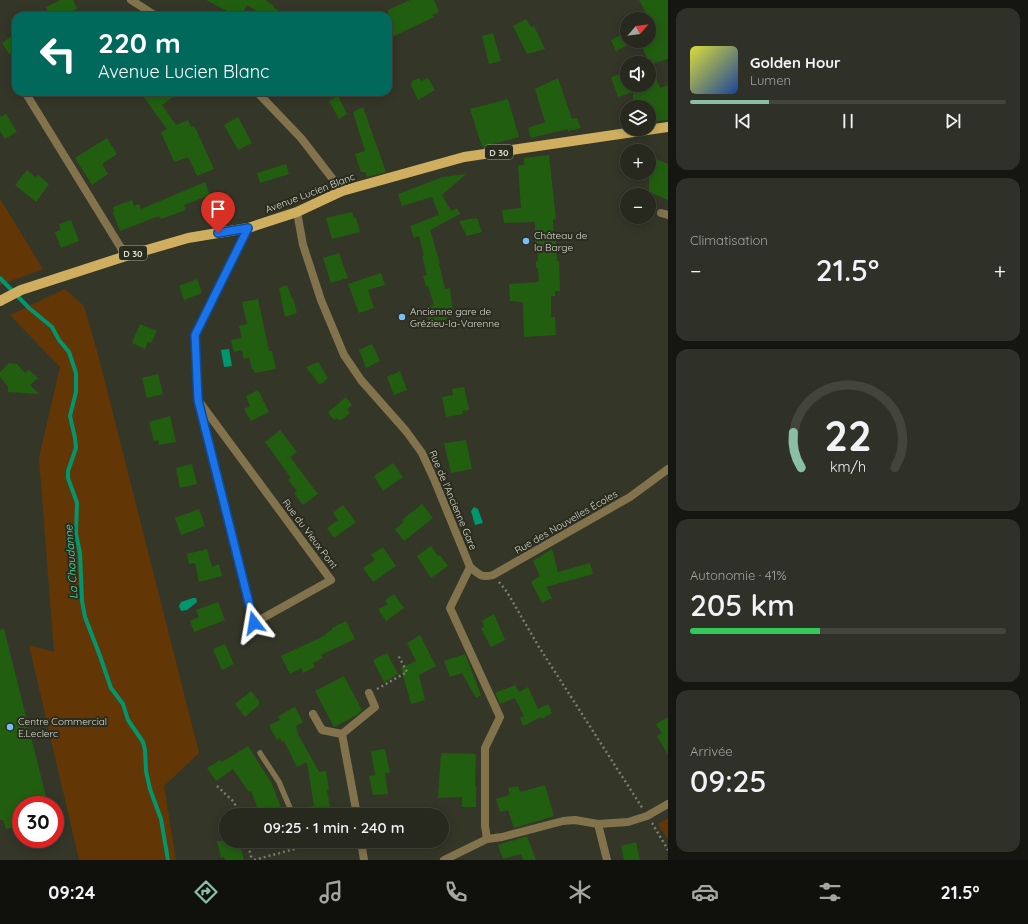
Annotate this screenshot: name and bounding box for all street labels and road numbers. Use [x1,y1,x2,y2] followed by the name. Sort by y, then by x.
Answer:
[485,145,513,159] road number: D 30
[263,170,357,216] street label: Avenue Lucien Blanc
[119,246,147,260] road number: D 30
[426,448,480,552] street label: Rue de l'Ancienne Gare
[512,487,620,557] street label: Rue des Nouvelles Écoles
[280,497,341,572] street label: Rue du Vieux Pont

